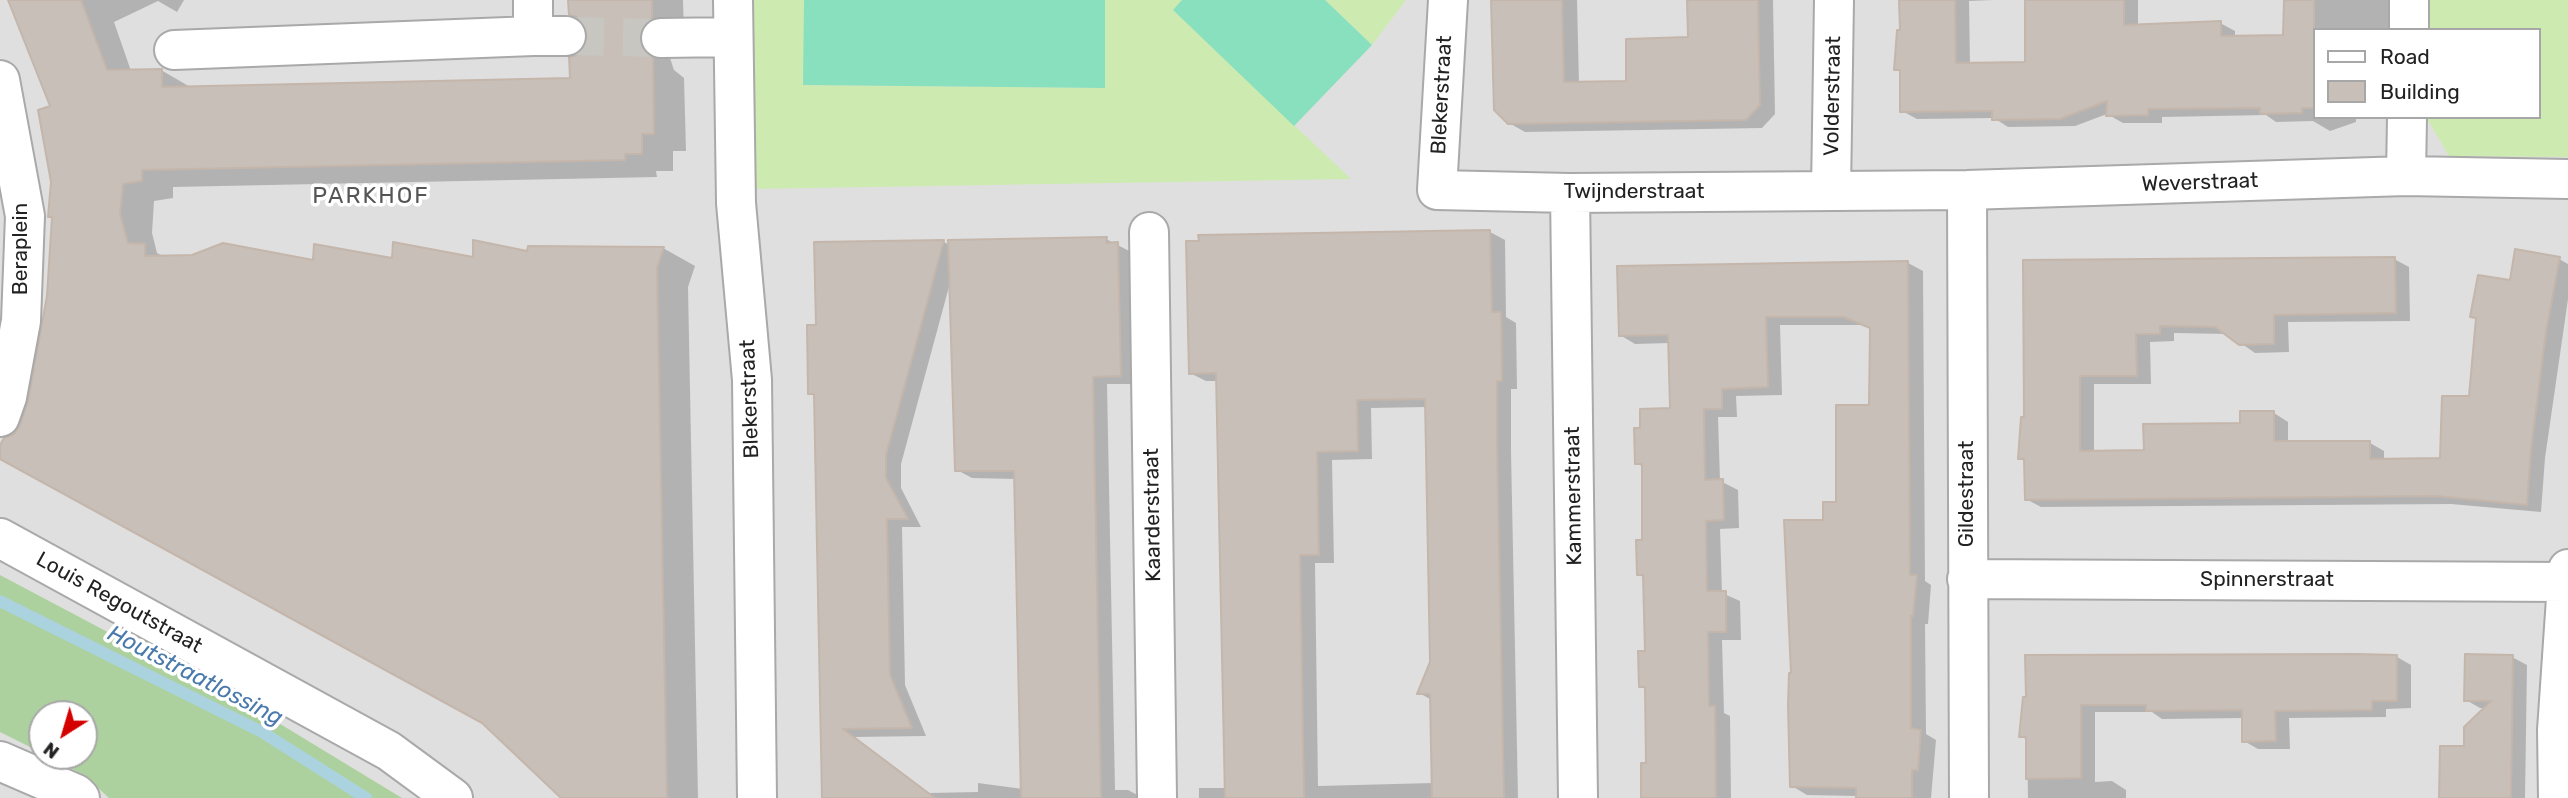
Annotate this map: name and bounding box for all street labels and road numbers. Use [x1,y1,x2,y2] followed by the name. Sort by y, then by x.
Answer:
[1426,35,1458,155] street label: Blekerstraat
[1819,36,1847,156] street label: Volderstraat
[2141,168,2259,198] street label: Weverstraat
[1564,179,1704,205] street label: Twijnderstraat
[8,203,34,295] street label: Beraplein
[735,339,765,459] street label: Blekerstraat
[1560,426,1588,566] street label: Kammerstraat
[1954,441,1980,547] street label: Gildestraat
[1139,448,1167,582] street label: Kaarderstraat
[32,547,206,659] street label: Louis Regoutstraat
[2200,567,2334,593] street label: Spinnerstraat

